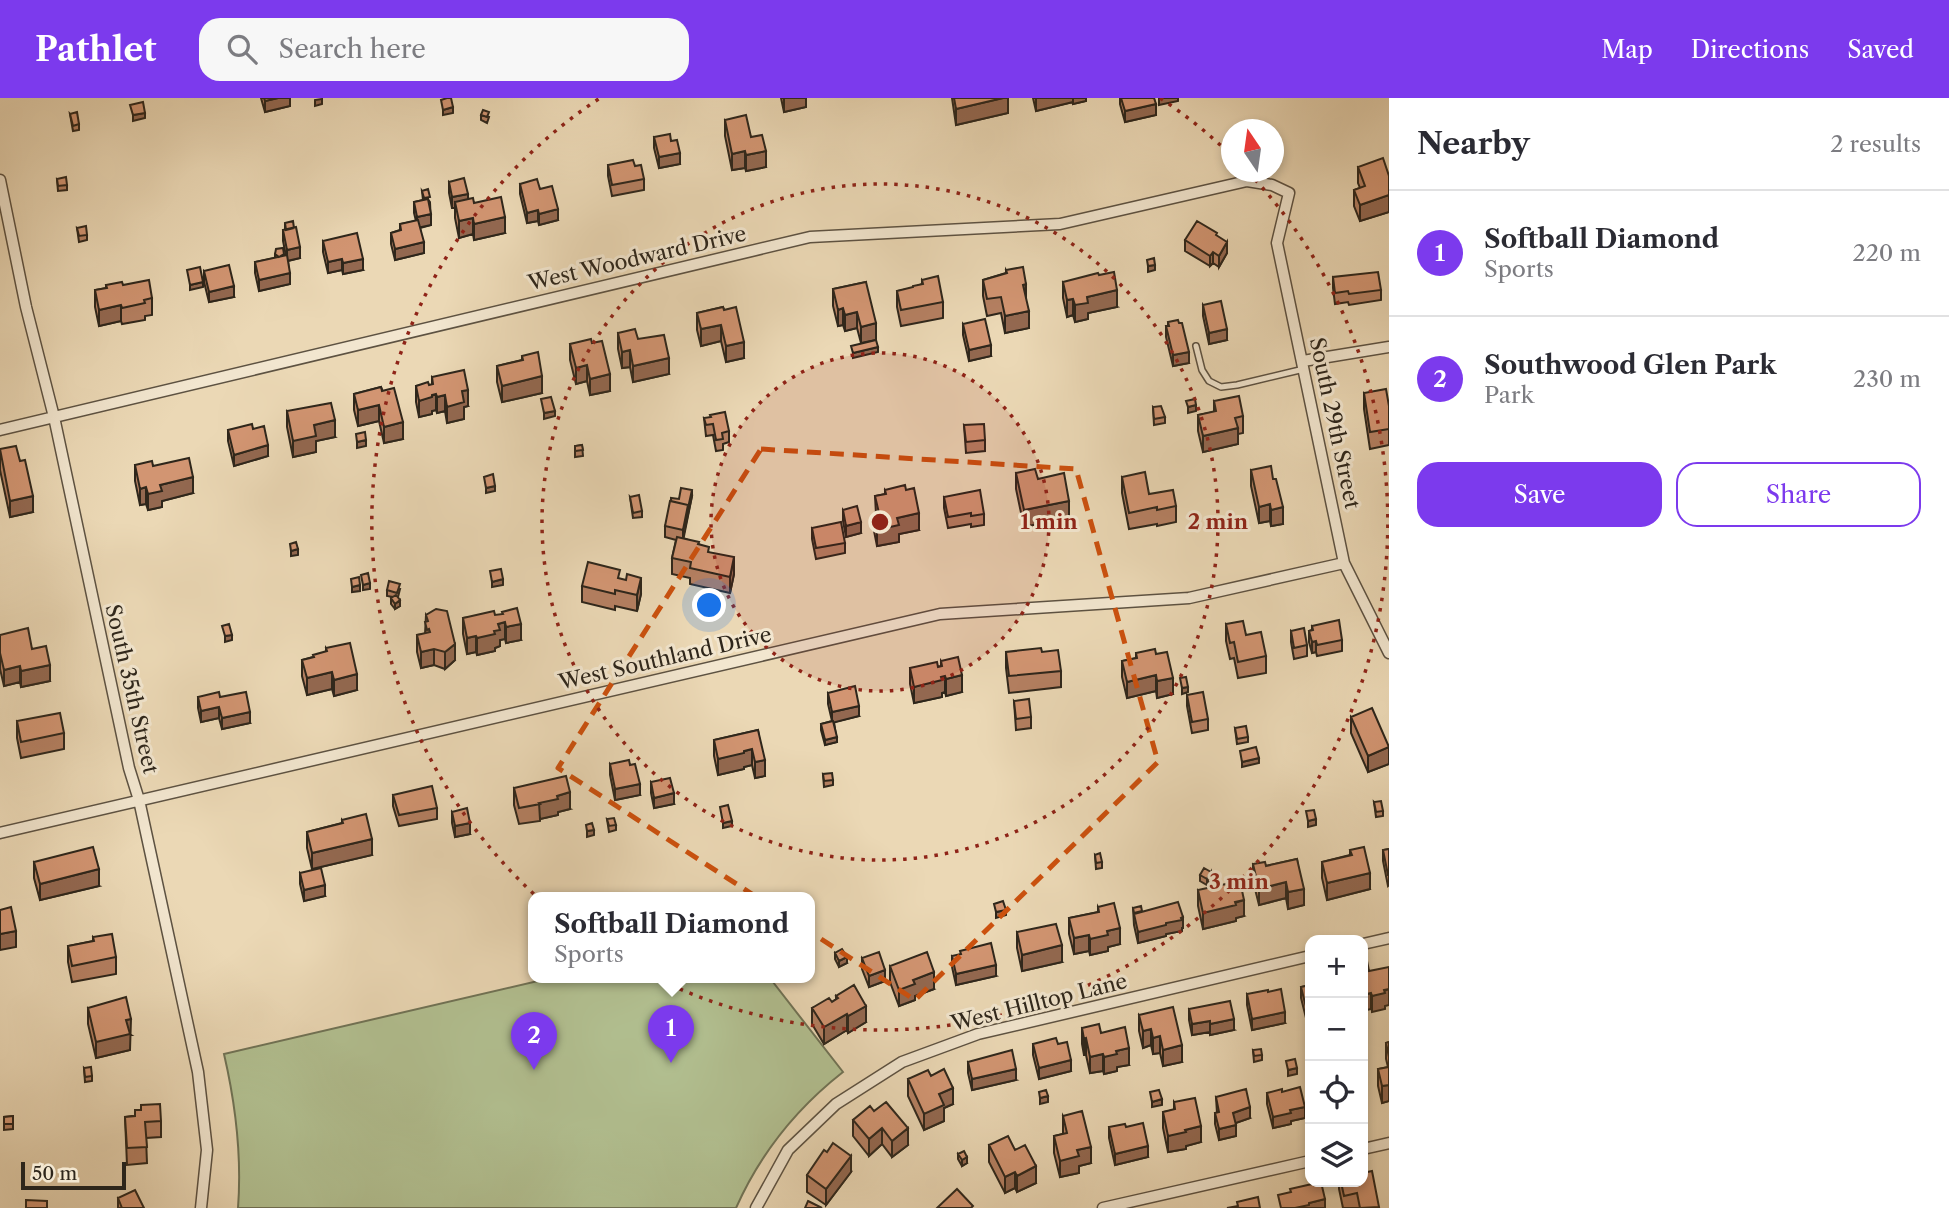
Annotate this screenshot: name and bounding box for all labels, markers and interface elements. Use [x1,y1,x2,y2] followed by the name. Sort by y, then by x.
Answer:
[199,18,689,81] search box
[35,29,157,70] text: Pathlet
[223,30,261,68] icon: search
[279,33,426,65] text: Search here
[1601,35,1653,64] text: Map
[1691,35,1809,64] text: Directions
[1847,35,1914,64] text: Saved
[1221,119,1284,182] north arrow
[1417,125,1530,162] text: Nearby
[1830,130,1921,158] text: 2 results
[524,221,749,296] street label: West Woodward Drive
[1484,223,1719,255] text: Softball Diamond
[1435,239,1445,267] text: 1
[1852,239,1921,267] text: 220 m
[1484,255,1554,283] text: Sports
[1305,335,1365,512] street label: South 29th Street
[1484,349,1776,381] text: Southwood Glen Park
[1433,365,1447,393] text: 2
[1853,365,1921,393] text: 230 m
[1484,381,1534,409] text: Park
[1417,462,1662,527] button: Save
[1676,462,1921,527] button: Share
[1020,509,1078,534] text: 1 min
[1188,509,1249,534] text: 2 min
[868,510,892,534] centre of rings
[692,588,726,622] your location
[100,602,164,777] street label: South 35th Street
[555,621,774,695] street label: West Southland Drive
[1209,869,1270,894] text: 3 min
[528,892,815,983] popup
[554,908,789,940] text: Softball Diamond
[1305,935,1368,1187] map controls
[1305,935,1368,998] button: +
[554,940,624,968] text: Sports
[947,968,1130,1036] street label: West Hilltop Lane
[1305,998,1368,1061] button: −
[648,1005,694,1063] pin: 1
[511,1012,557,1070] pin: 2
[1305,1061,1368,1124] button: locate
[1305,1124,1368,1187] button: layers
[21,1159,126,1191] scale bar
[32,1162,77,1185] text: 50 m

